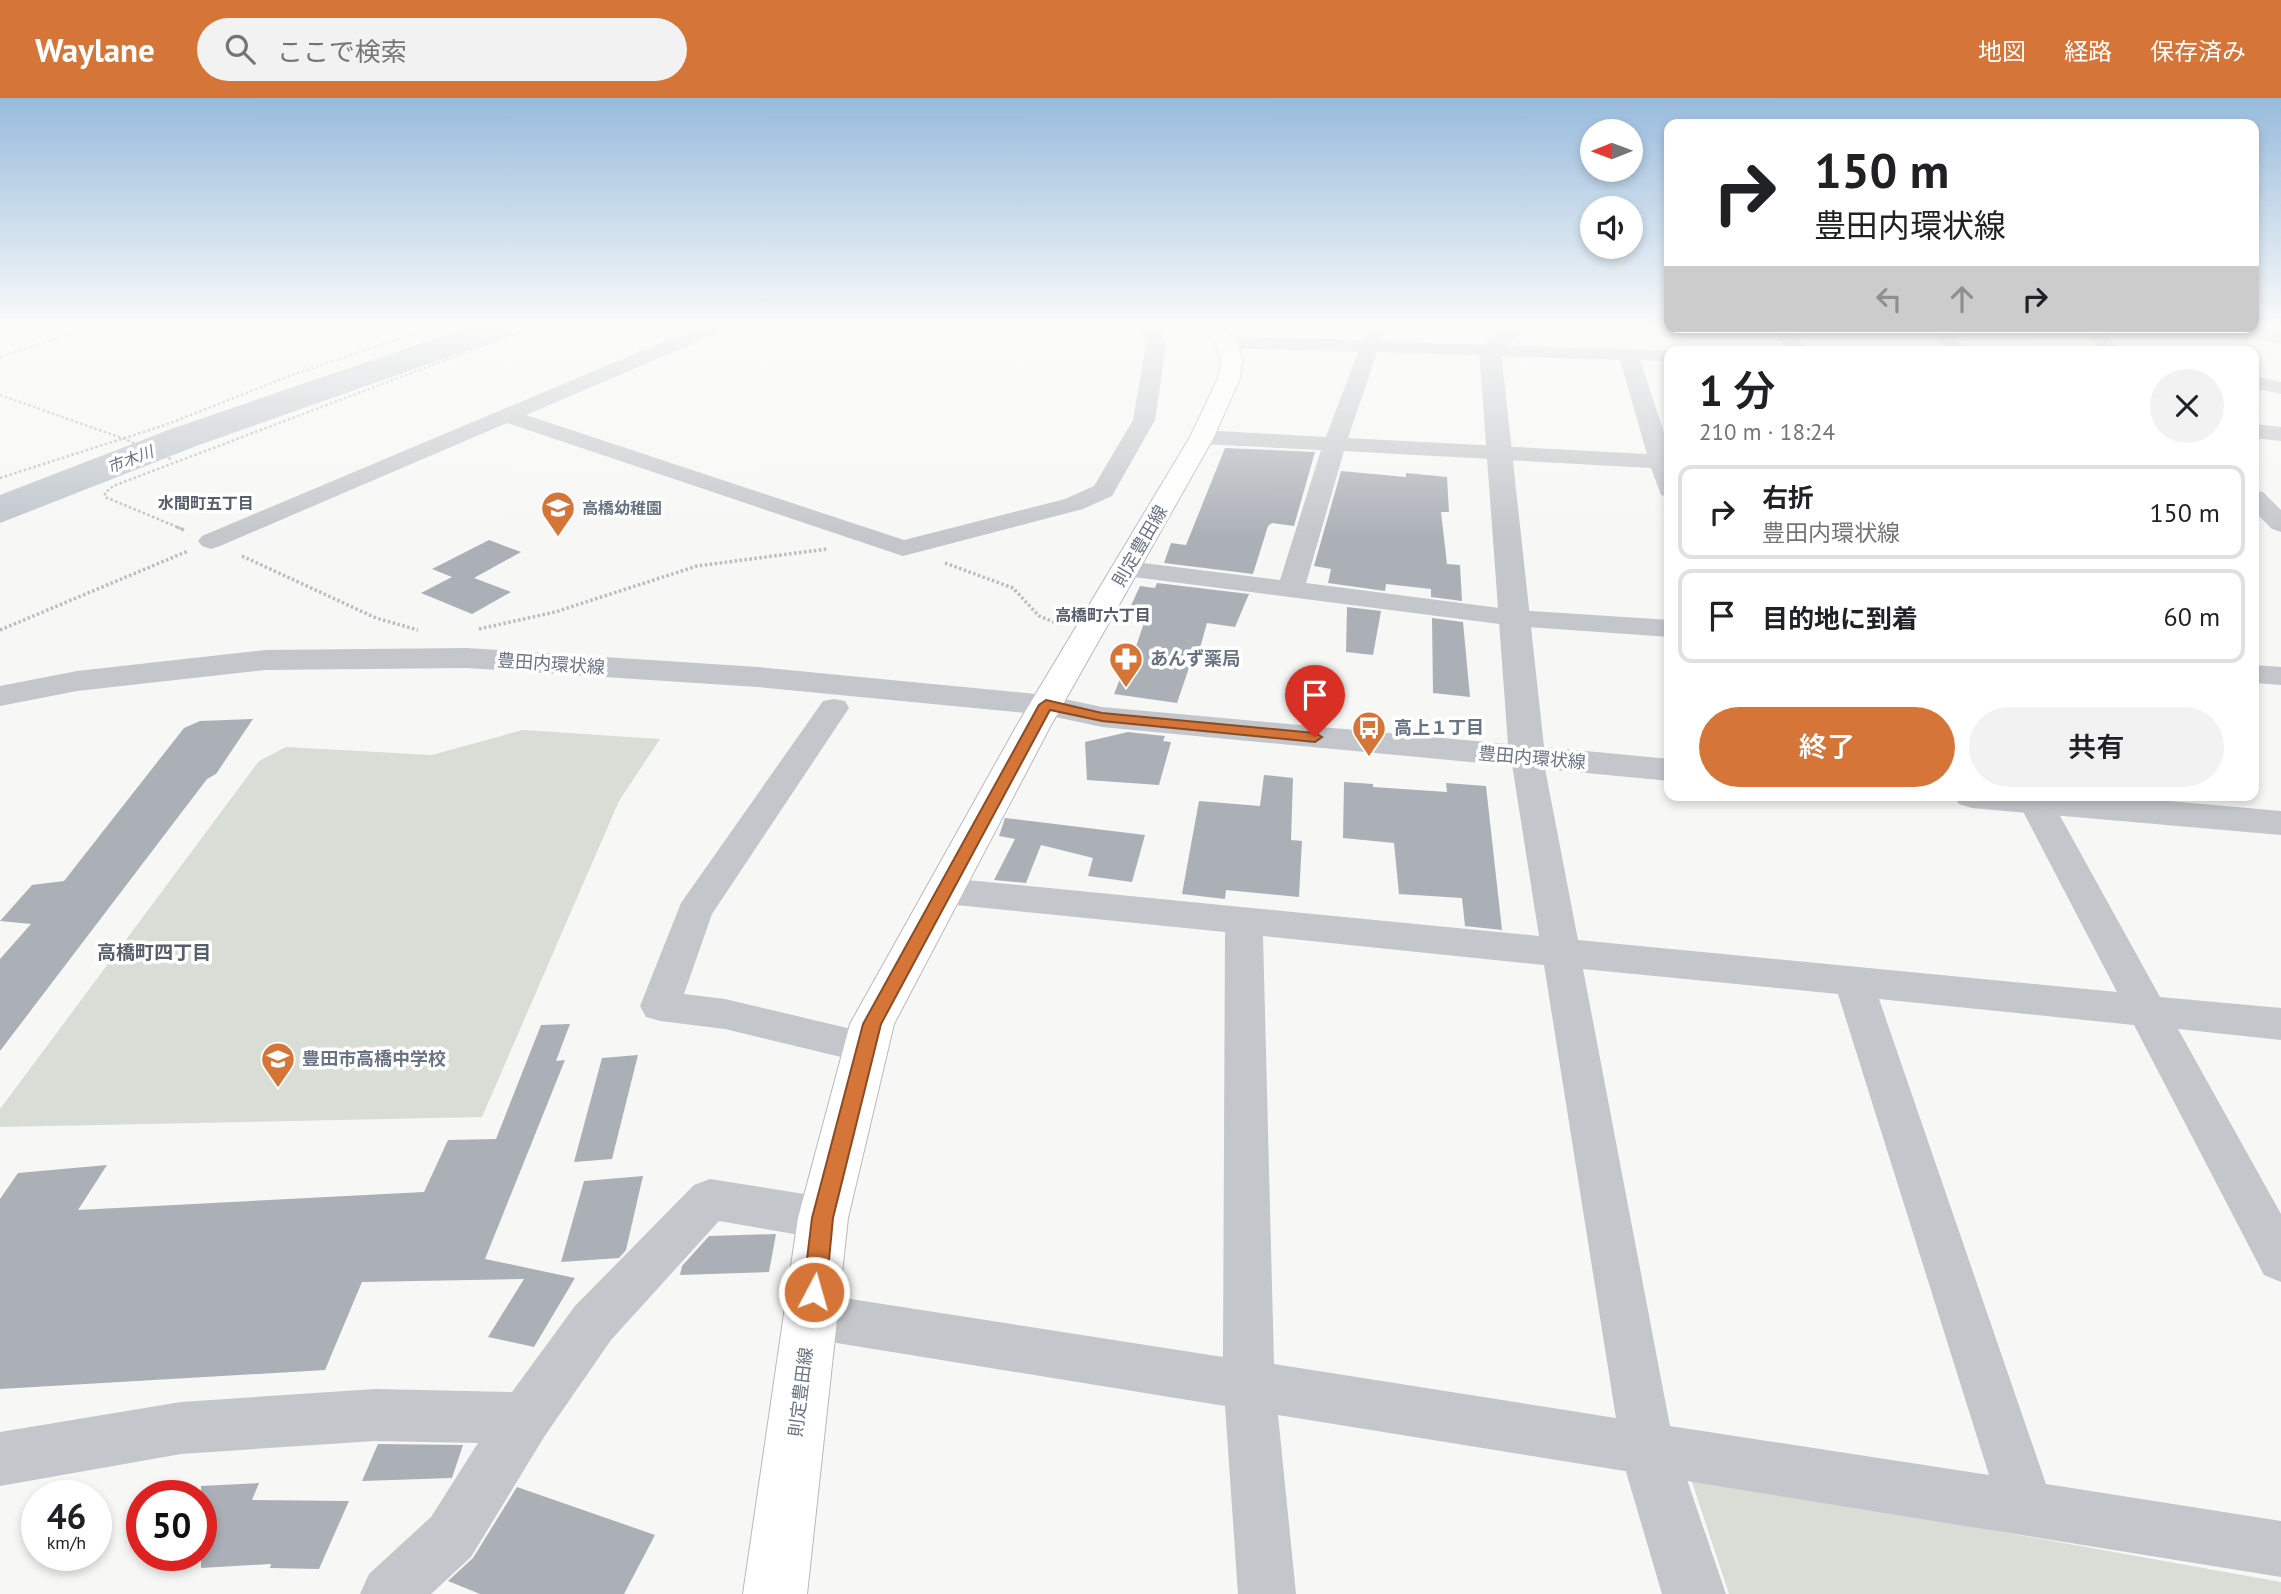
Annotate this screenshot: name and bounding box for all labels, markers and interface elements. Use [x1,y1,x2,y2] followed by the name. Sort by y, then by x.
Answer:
[197,18,687,81] search box
[35,28,155,71] text: Waylane
[221,30,259,68] icon: search
[277,35,407,68] text: ここで検索
[1978,36,2026,67] text: 地図
[2064,36,2112,67] text: 経路
[2150,36,2246,67] text: 保存済み
[1580,119,1643,182] north arrow
[1580,119,1643,259] map controls
[1814,138,1949,202] text: 150 m
[1699,147,1790,238] icon: right
[1580,196,1643,259] button: sound
[1814,204,2006,246] text: 豊田内環状線
[1870,280,1908,318] icon: left
[1943,280,1981,318] icon: ahead
[2016,280,2054,318] icon: right
[1699,363,1775,418] text: 1 分
[2150,369,2224,443] button: close
[1699,417,1835,446] text: 210 m · 18:24
[104,440,158,477] water label: 市木川
[1762,481,1814,514] text: 右折
[539,489,577,538] school or university icon: 高橋幼稚園
[158,493,254,513] district label: 水間町五丁目
[1703,493,1741,531] icon: right
[2149,496,2220,529] text: 150 m
[582,498,662,518] place label: 高橋幼稚園
[1107,501,1172,590] street label: 則定豊田線
[1762,518,1900,547] text: 豊田内環状線
[1703,597,1741,635] icon: arrive
[2164,600,2220,633] text: 60 m
[1762,602,1918,635] text: 目的地に到着
[1055,605,1151,625] district label: 高橋町六丁目
[1107,640,1145,689] pharmacy icon: あんず薬局
[1150,647,1240,670] place label: あんず薬局
[496,648,606,679] street label: 豊田内環状線
[1285,665,1345,737] pin
[1296,676,1334,714] icon: arrive
[1699,707,1955,787] button: 終了
[1969,707,2224,787] button: 共有
[1350,709,1388,758] bus stop icon: 高上１丁目
[1394,716,1484,739] place label: 高上１丁目
[1477,741,1587,774] street label: 豊田内環状線
[97,940,211,964] district label: 高橋町四丁目
[259,1040,297,1089] school or university icon: 豊田市高橋中学校
[302,1047,446,1070] place label: 豊田市高橋中学校
[777,1255,851,1329] position arrow
[784,1346,817,1438] street label: 則定豊田線
[126,1480,217,1571] speed limit sign: 50
[47,1493,86,1539] text: 46
[47,1531,86,1554] text: km/h

